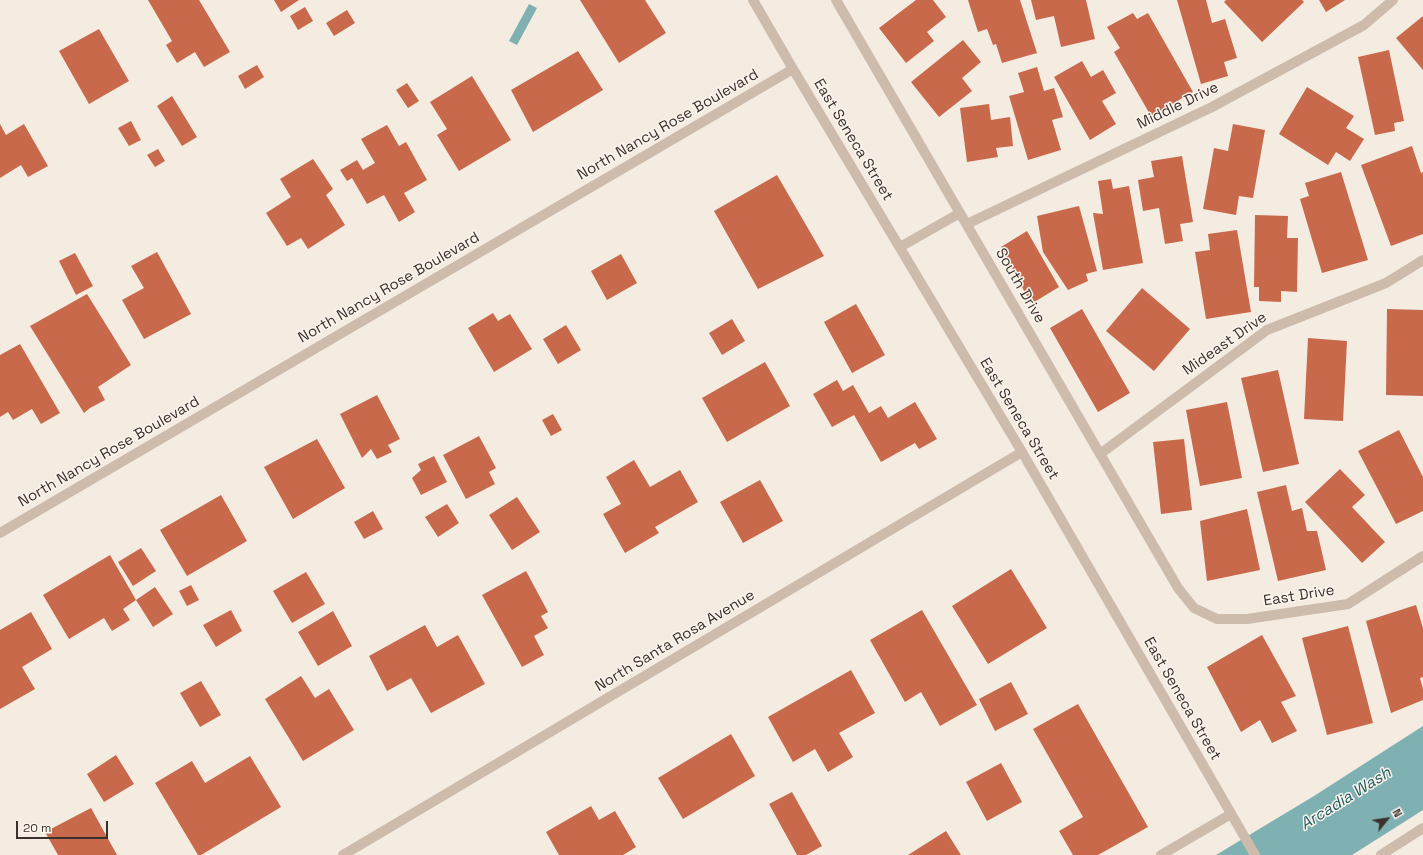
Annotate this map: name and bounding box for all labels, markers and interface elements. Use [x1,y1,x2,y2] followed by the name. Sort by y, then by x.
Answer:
[574,66,762,184] street label: North Nancy Rose Boulevard
[810,76,896,204] street label: East Seneca Street
[1134,79,1222,133] street label: Middle Drive
[295,229,483,347] street label: North Nancy Rose Boulevard
[991,245,1049,327] street label: South Drive
[1180,308,1270,380] street label: Mideast Drive
[976,355,1062,483] street label: East Seneca Street
[15,393,203,511] street label: North Nancy Rose Boulevard
[1262,582,1336,610] street label: East Drive
[592,586,758,696] street label: North Santa Rosa Avenue
[1139,634,1225,764] street label: East Seneca Street
[1297,764,1395,834] water label: Arcadia Wash
[1367,799,1407,839] north arrow
[1389,806,1405,820] text: N
[18,813,110,839] scale bar
[23,820,51,836] text: 20 m

